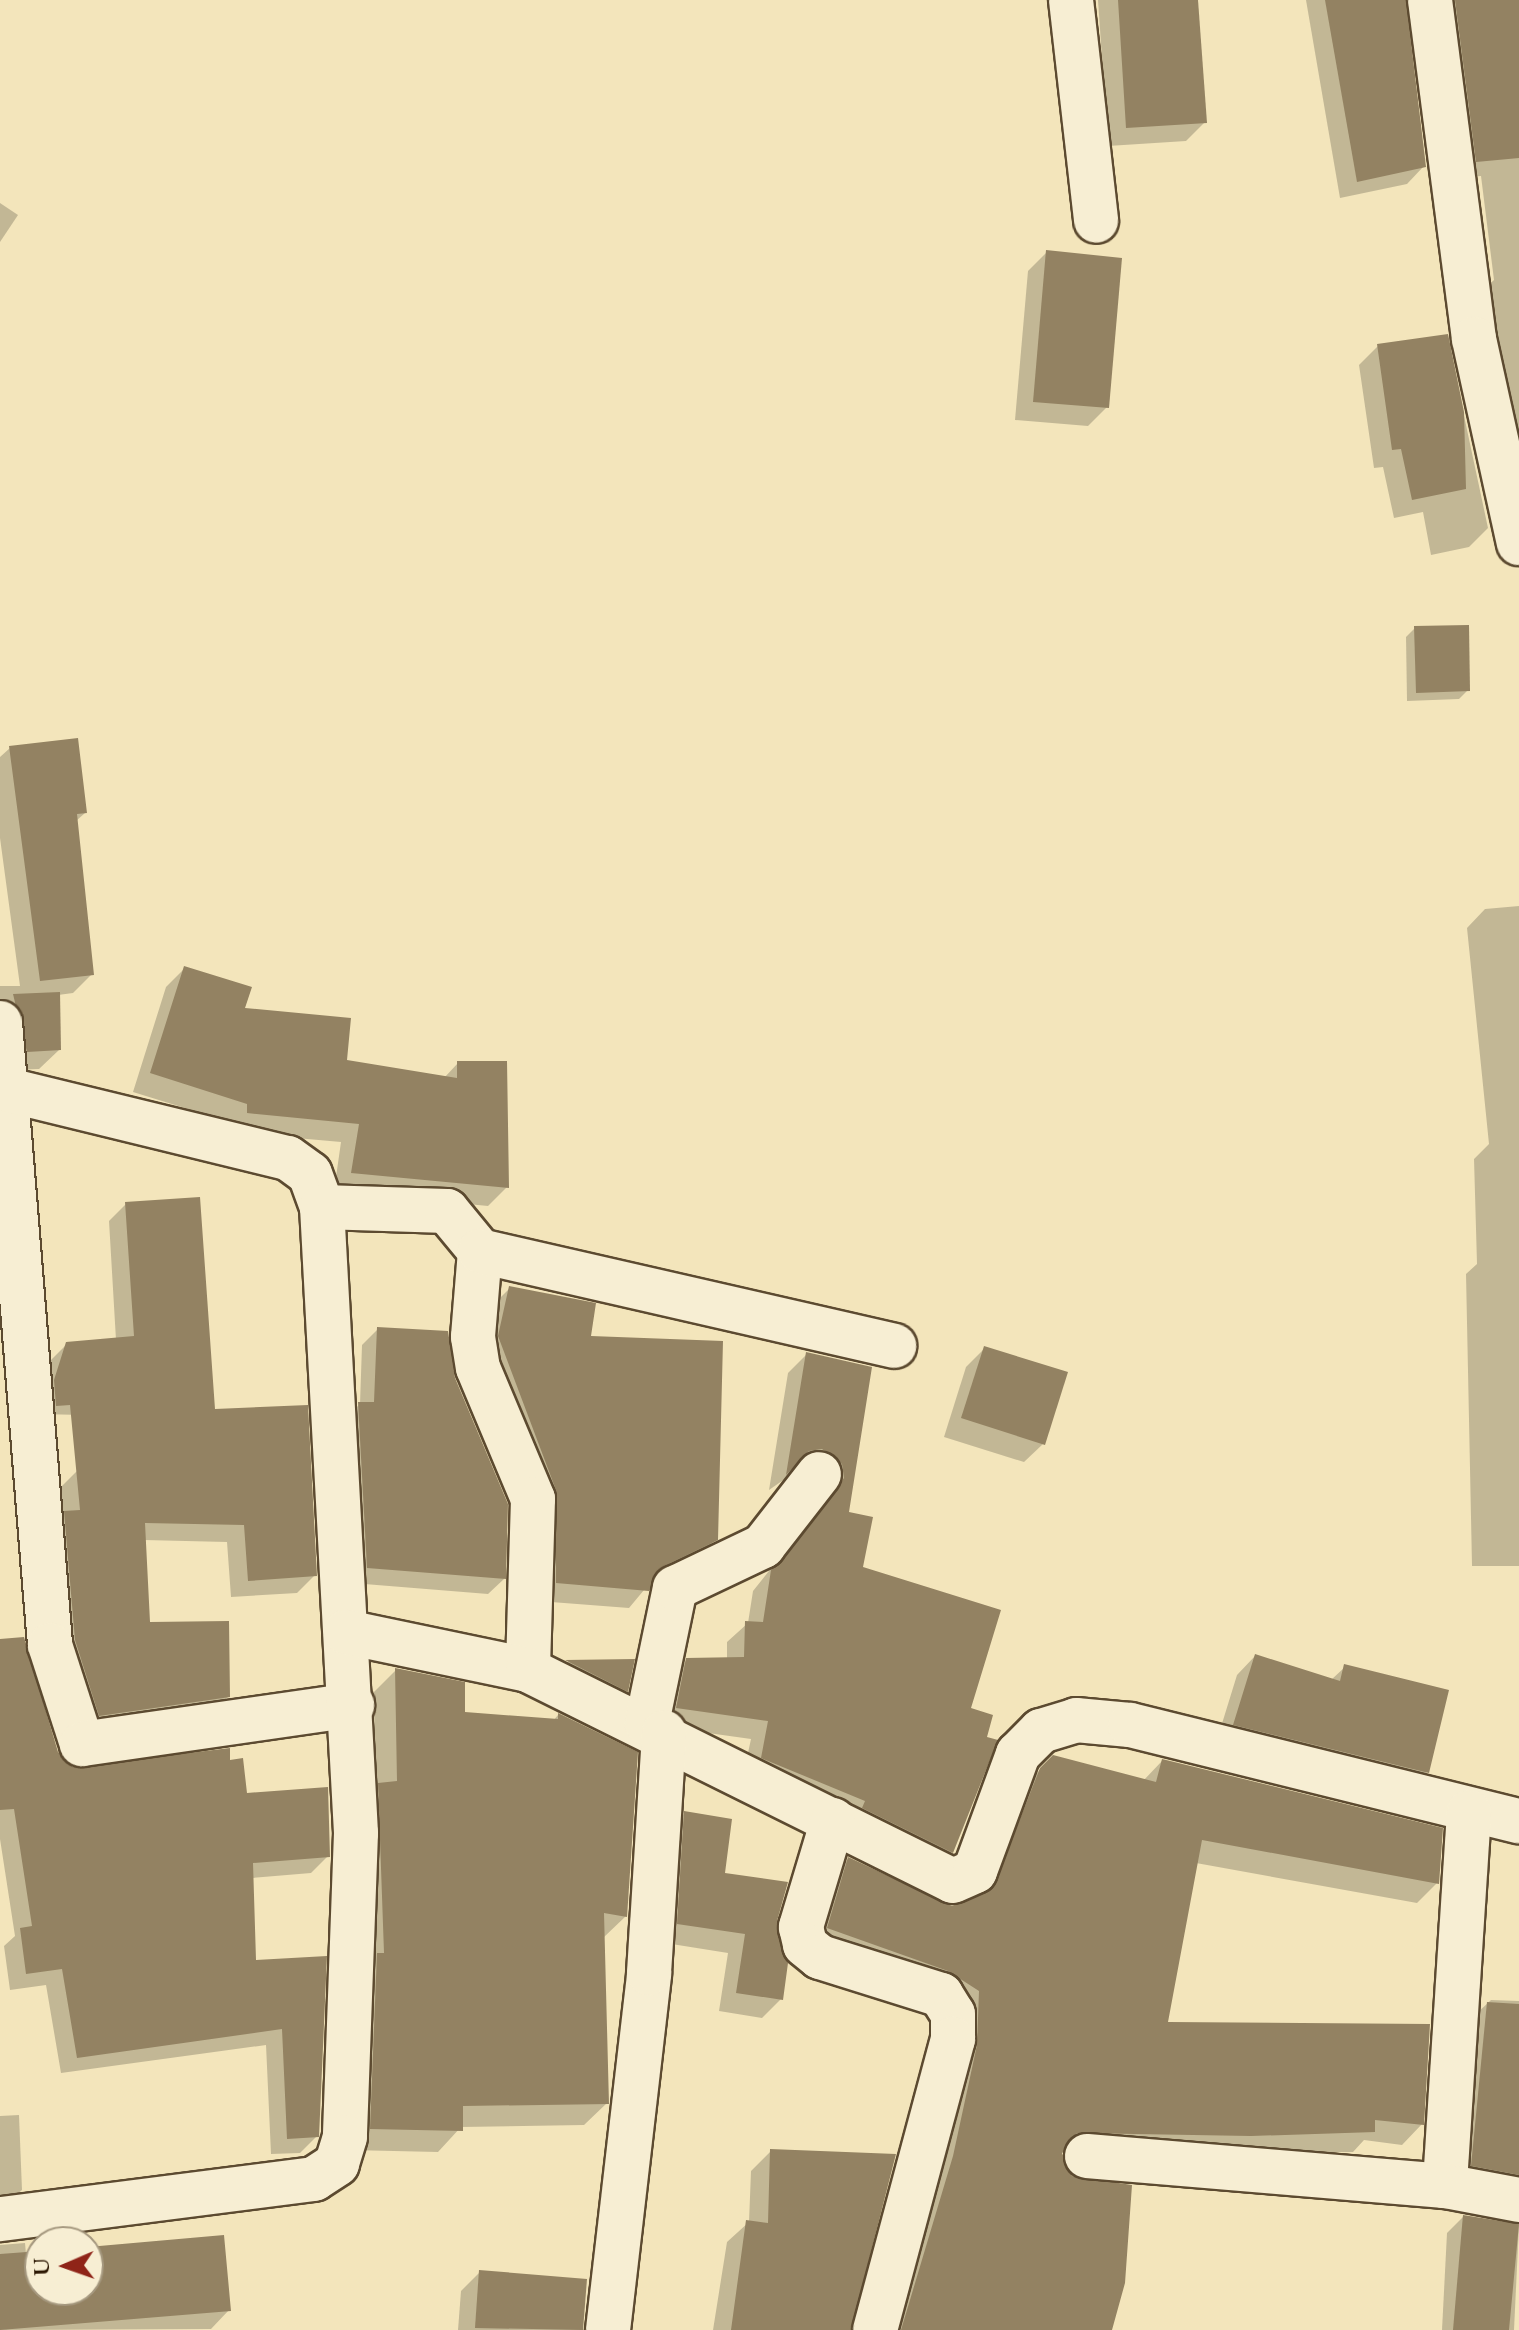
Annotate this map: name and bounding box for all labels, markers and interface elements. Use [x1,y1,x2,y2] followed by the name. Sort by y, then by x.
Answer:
[24,2226,104,2306] north arrow
[27,2257,57,2276] text: U

